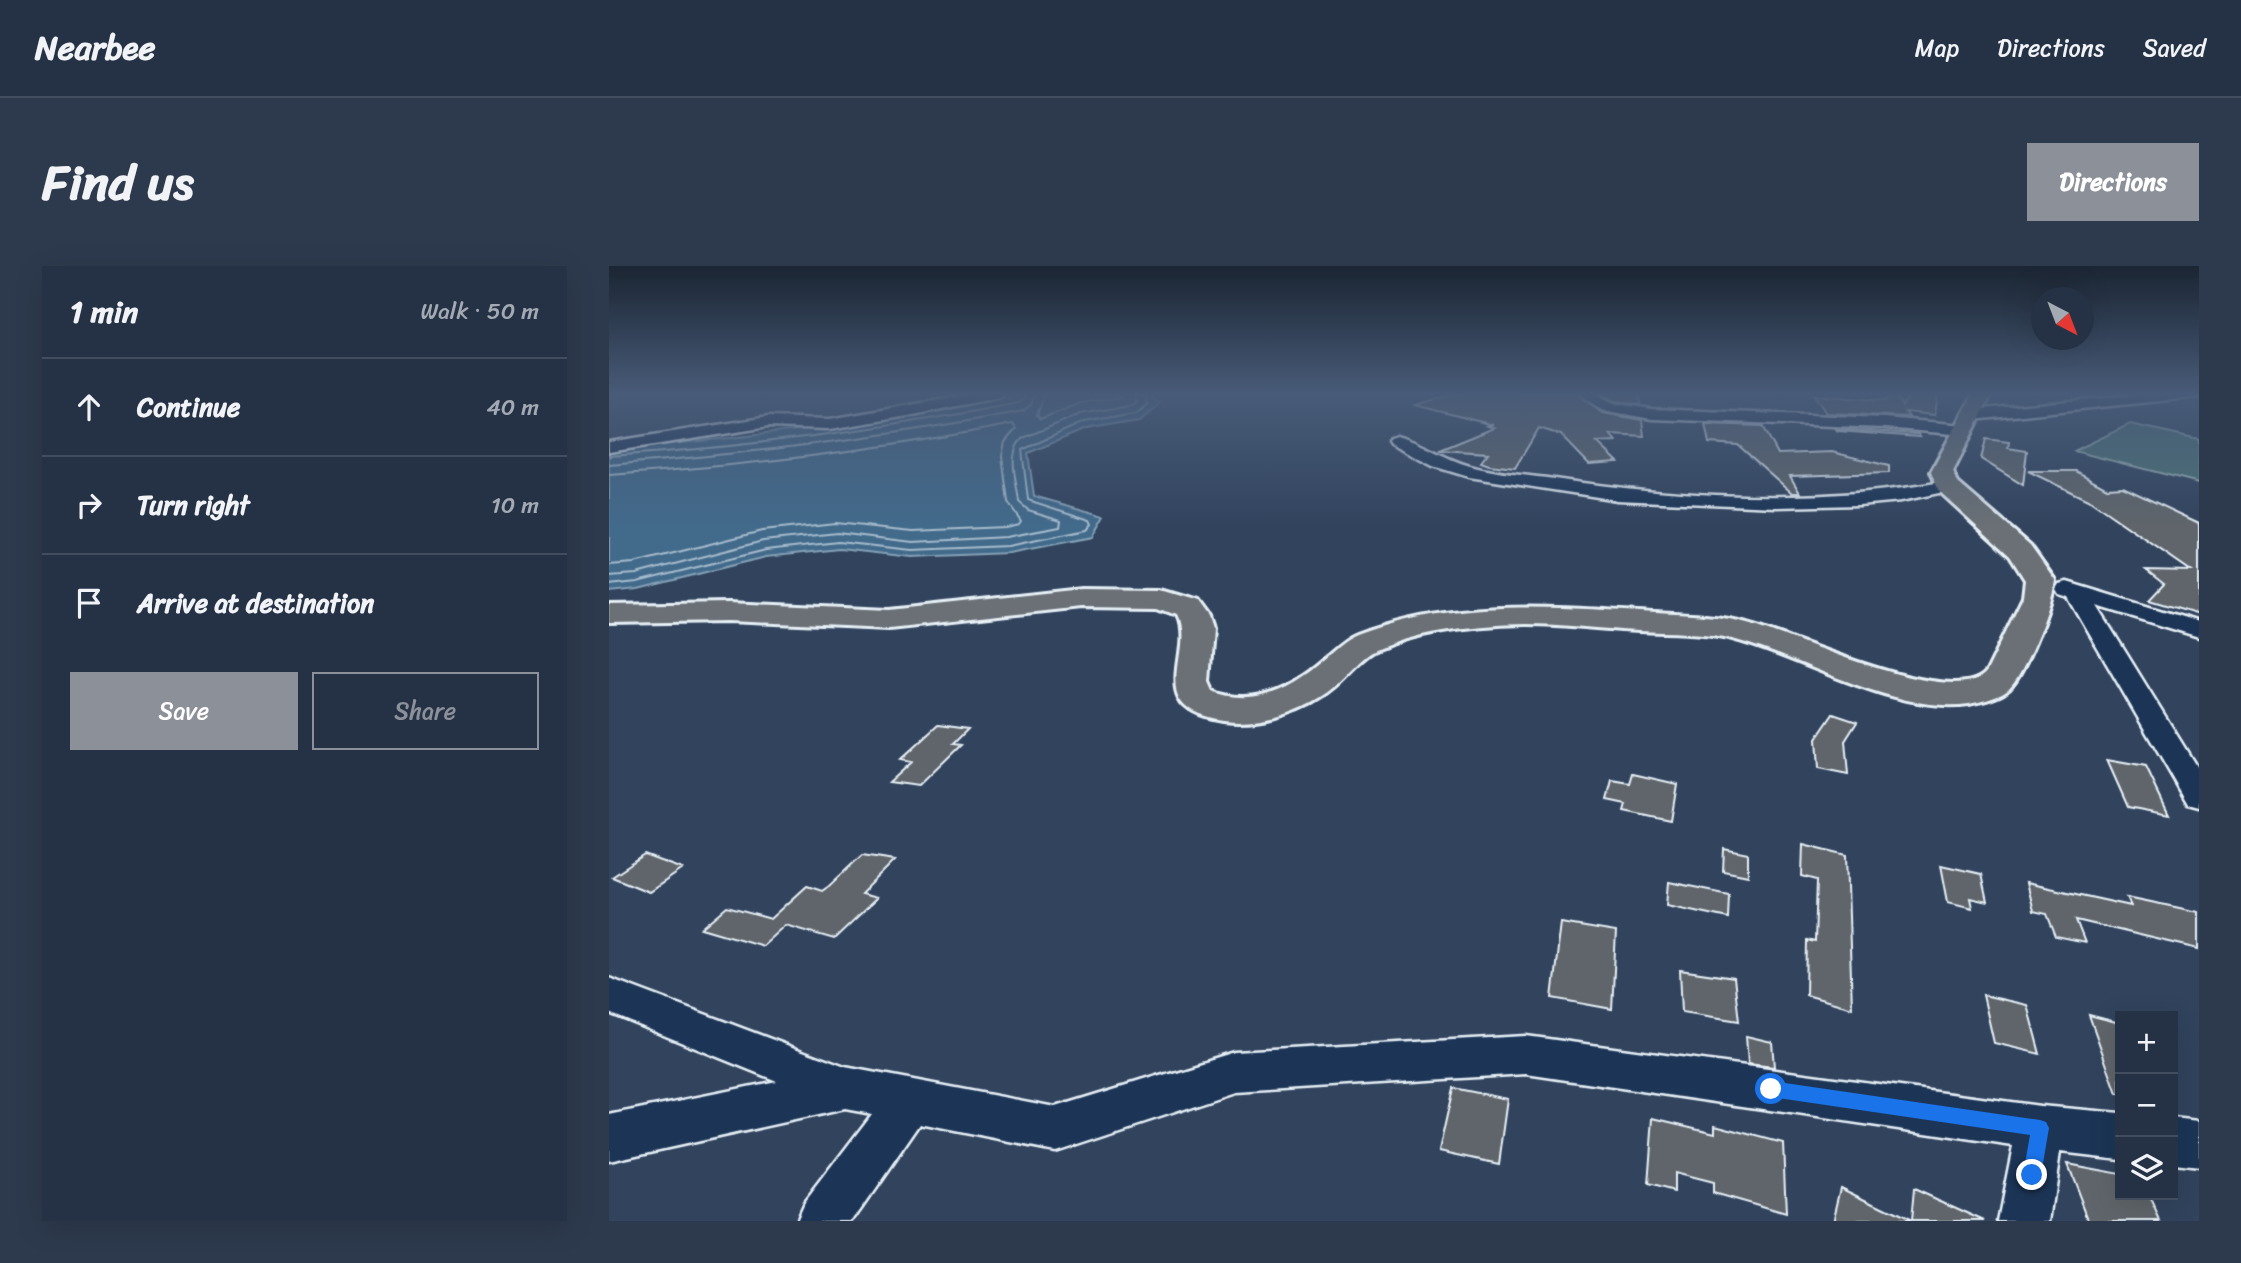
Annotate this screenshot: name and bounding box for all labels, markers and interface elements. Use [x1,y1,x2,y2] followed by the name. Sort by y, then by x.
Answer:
[35,19,155,77] text: Nearbee
[1915,27,1959,69] text: Map
[1997,27,2105,69] text: Directions
[2143,27,2206,69] text: Saved
[42,139,194,226] text: Find us
[2027,143,2199,221] button: Directions
[70,285,138,339] text: 1 min
[2031,287,2094,350] north arrow
[421,291,539,332] text: Walk · 50 m
[137,384,240,430] text: Continue
[486,387,539,428] text: 40 m
[70,388,108,426] icon: ahead
[137,482,250,528] text: Turn right
[491,485,539,526] text: 10 m
[70,486,108,524] icon: right
[137,580,374,626] text: Arrive at destination
[70,584,108,622] icon: arrive
[70,672,298,750] button: Save
[312,672,539,750] button: Share
[2115,1011,2178,1200] map controls
[2115,1011,2178,1074] button: +
[1755,1073,1786,1104] route start
[2115,1074,2178,1137] button: −
[2115,1137,2178,1200] button: layers
[2016,1159,2047,1190] route end

